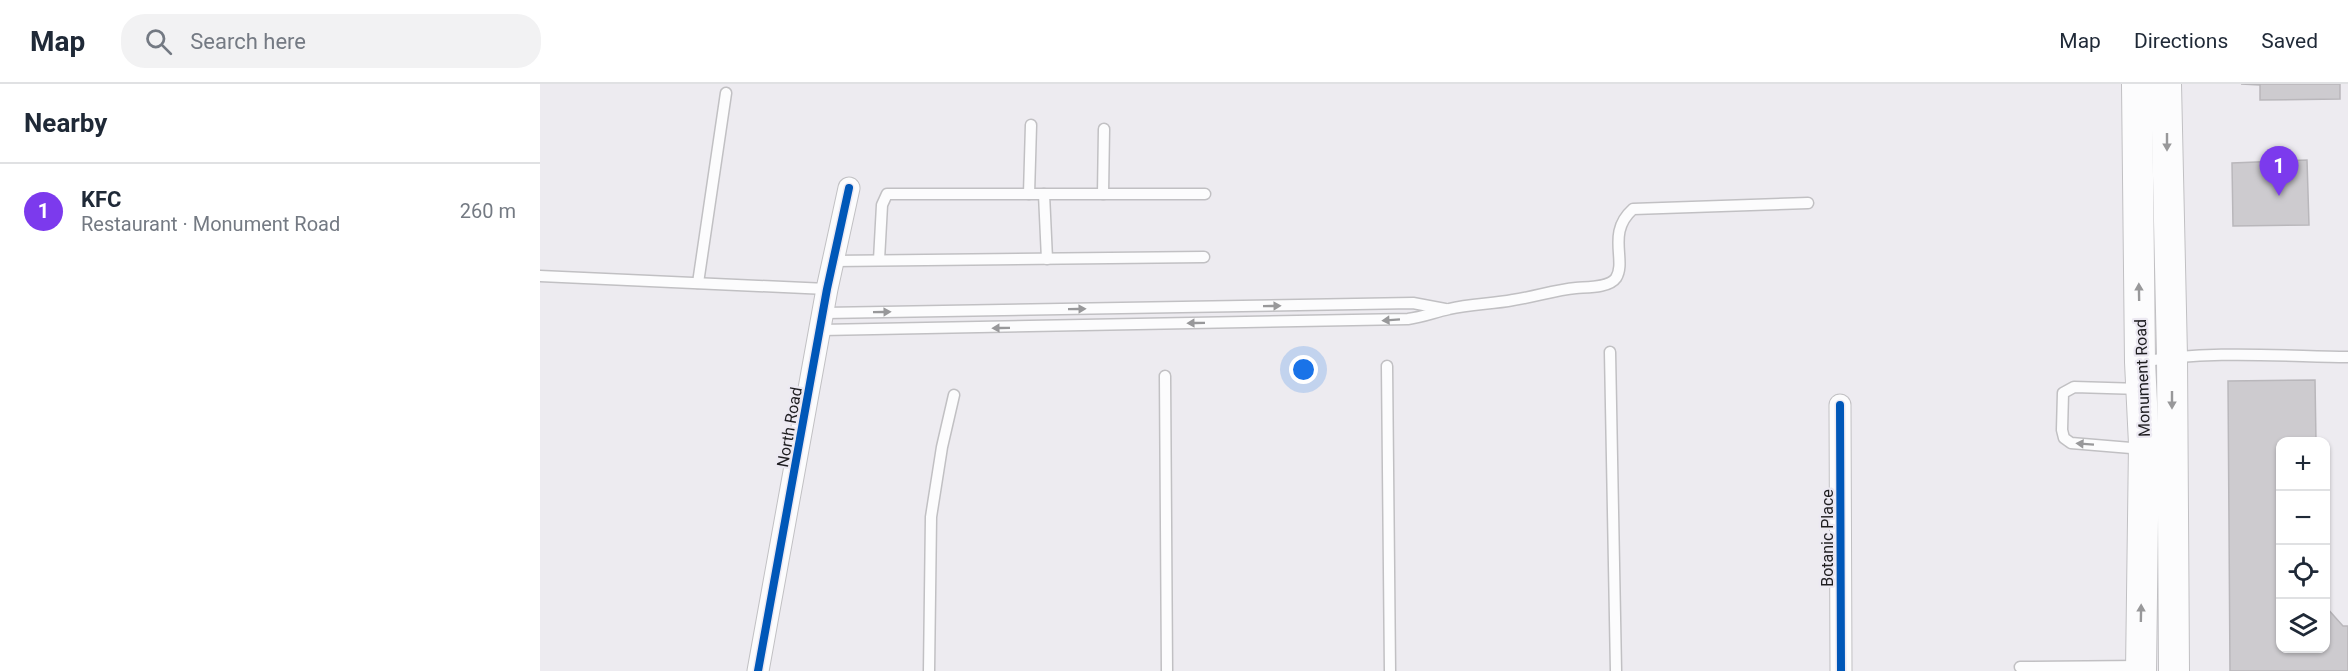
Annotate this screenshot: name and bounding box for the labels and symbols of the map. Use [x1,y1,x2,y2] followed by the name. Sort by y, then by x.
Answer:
[2162,133,2172,152] one-way arrow
[2260,147,2298,196] pin: 1
[2134,282,2144,301] one-way arrow
[1263,301,1282,311] one-way arrow
[1068,304,1087,314] one-way arrow
[873,307,892,317] one-way arrow
[1381,315,1400,325] one-way arrow
[1186,318,1205,328] one-way arrow
[2131,319,2154,437] street label: Monument Road
[992,323,1011,332] one-way arrow
[1289,355,1318,384] your location
[773,386,806,469] street label: North Road
[2167,391,2177,410] one-way arrow
[2076,440,2095,449] one-way arrow
[1818,489,1837,587] street label: Botanic Place
[2136,603,2146,622] one-way arrow

